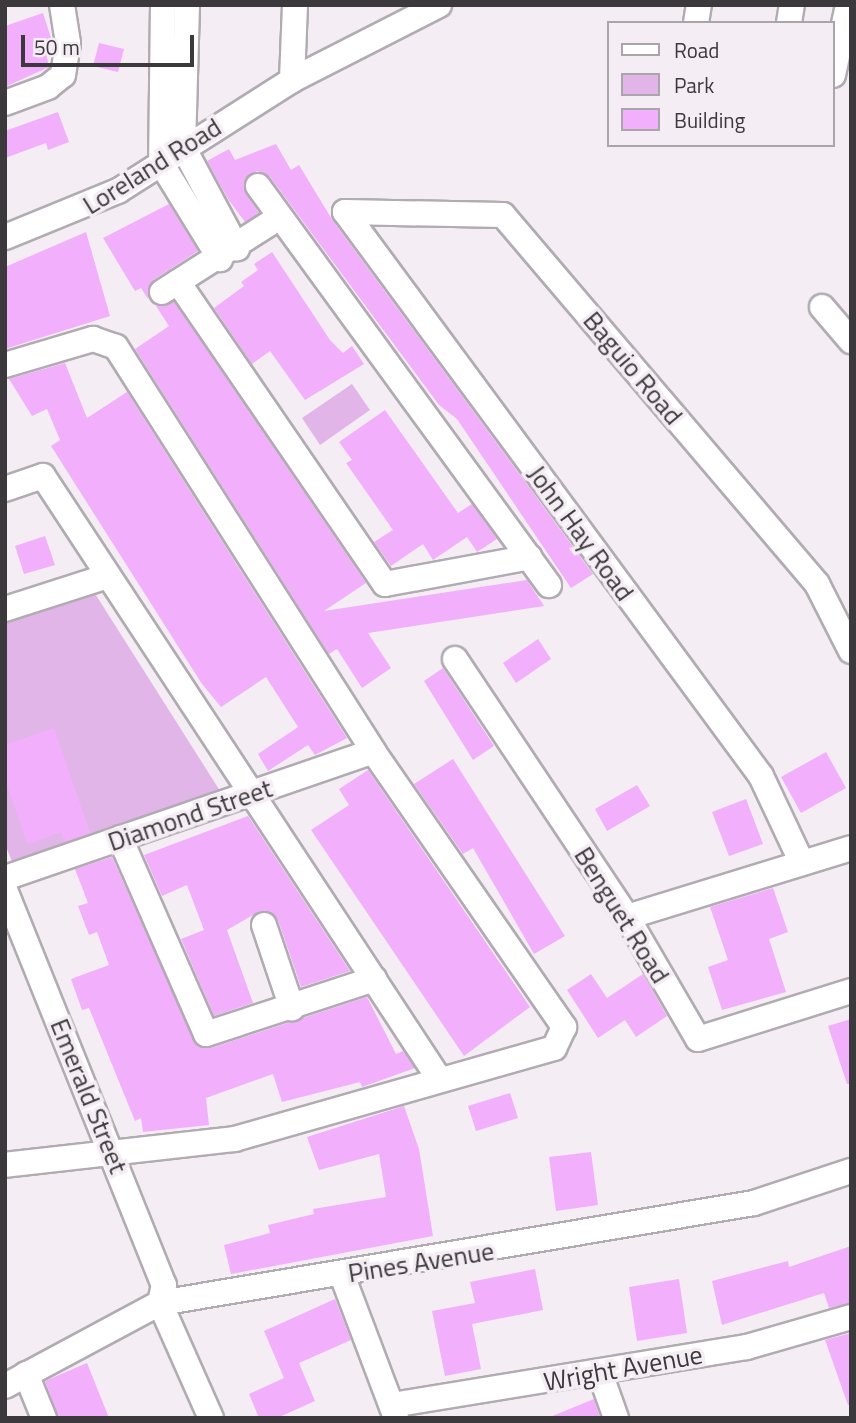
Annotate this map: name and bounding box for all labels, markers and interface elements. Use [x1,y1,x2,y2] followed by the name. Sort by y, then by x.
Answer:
[24,21,198,65] scale bar
[608,21,835,147] legend
[34,31,80,63] text: 50 m
[674,34,719,66] text: Road
[674,69,714,101] text: Park
[674,104,745,136] text: Building
[77,111,227,221] street label: Loreland Road
[577,305,689,431] street label: Baguio Road
[521,459,641,607] street label: John Hay Road
[104,772,276,858] street label: Diamond Street
[568,841,676,989] street label: Benguet Road
[44,1014,134,1178] street label: Emerald Street
[346,1235,496,1289] street label: Pines Avenue
[541,1339,705,1397] street label: Wright Avenue

